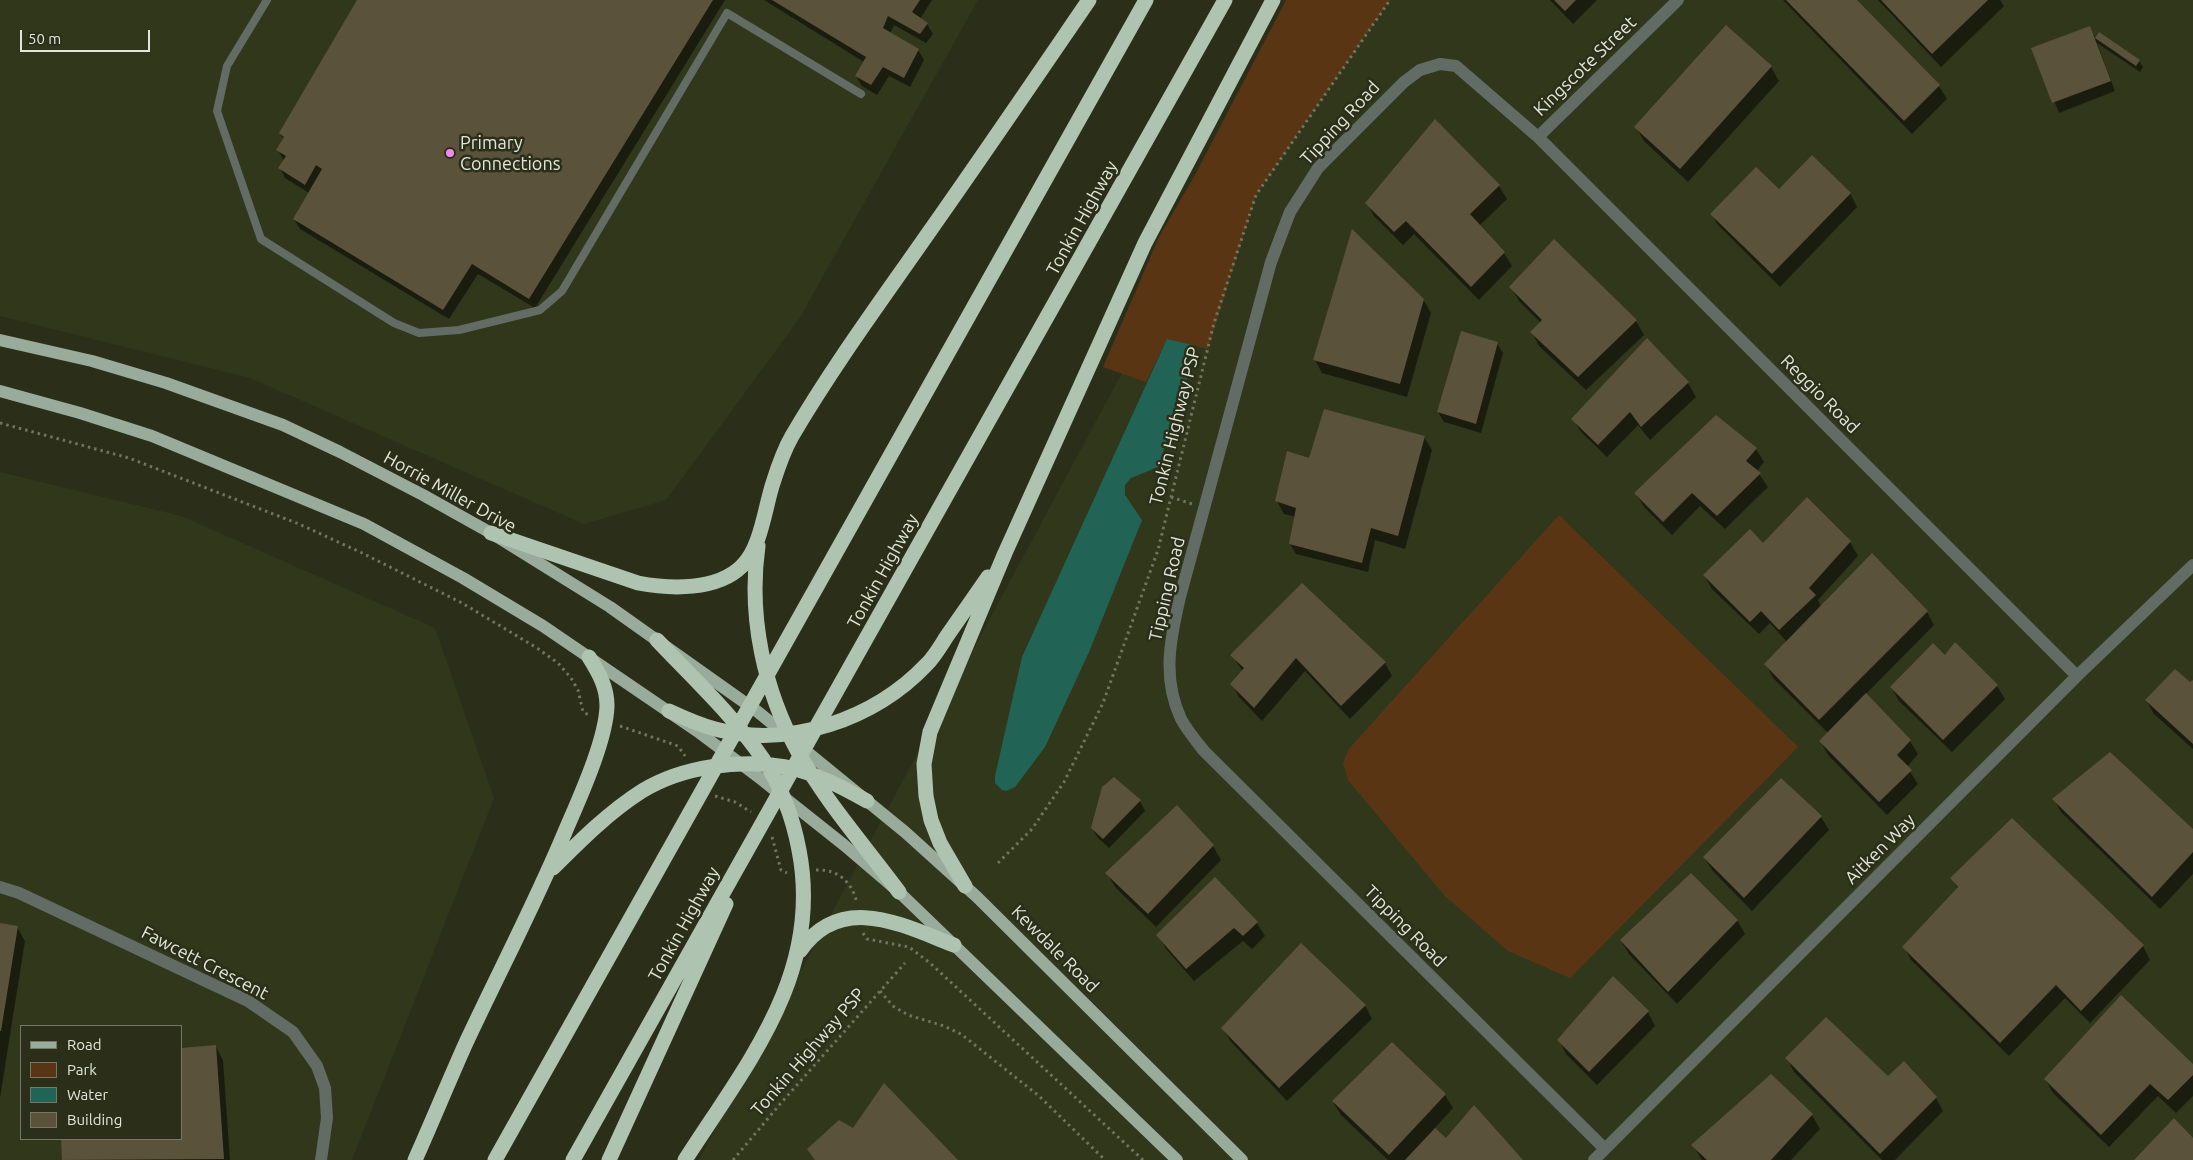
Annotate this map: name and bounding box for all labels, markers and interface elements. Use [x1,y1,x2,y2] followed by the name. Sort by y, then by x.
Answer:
[1529,12,1641,120] street label: Kingscote Street
[22,20,152,52] scale bar
[28,30,61,47] text: 50 m
[1296,77,1384,169] street label: Tipping Road
[460,132,560,174] place label: Primary Connections
[444,147,456,159] marker: Primary Connections
[1042,157,1122,279] street label: Tonkin Highway
[1145,345,1205,507] street label: Tonkin Highway PSP
[1776,350,1864,438] street label: Reggio Road
[380,447,520,537] street label: Horrie Miller Drive
[843,510,923,632] street label: Tonkin Highway
[1145,535,1189,643] street label: Tipping Road
[1840,809,1920,889] street label: Aitken Way
[644,863,724,985] street label: Tonkin Highway
[1360,881,1450,971] street label: Tipping Road
[1007,901,1103,997] street label: Kewdale Road
[138,922,272,1004] street label: Fawcett Crescent
[747,984,869,1120] street label: Tonkin Highway PSP
[20,1025,182,1140] legend
[67,1036,102,1053] text: Road
[67,1061,97,1078] text: Park
[67,1086,108,1103] text: Water
[67,1111,122,1128] text: Building

